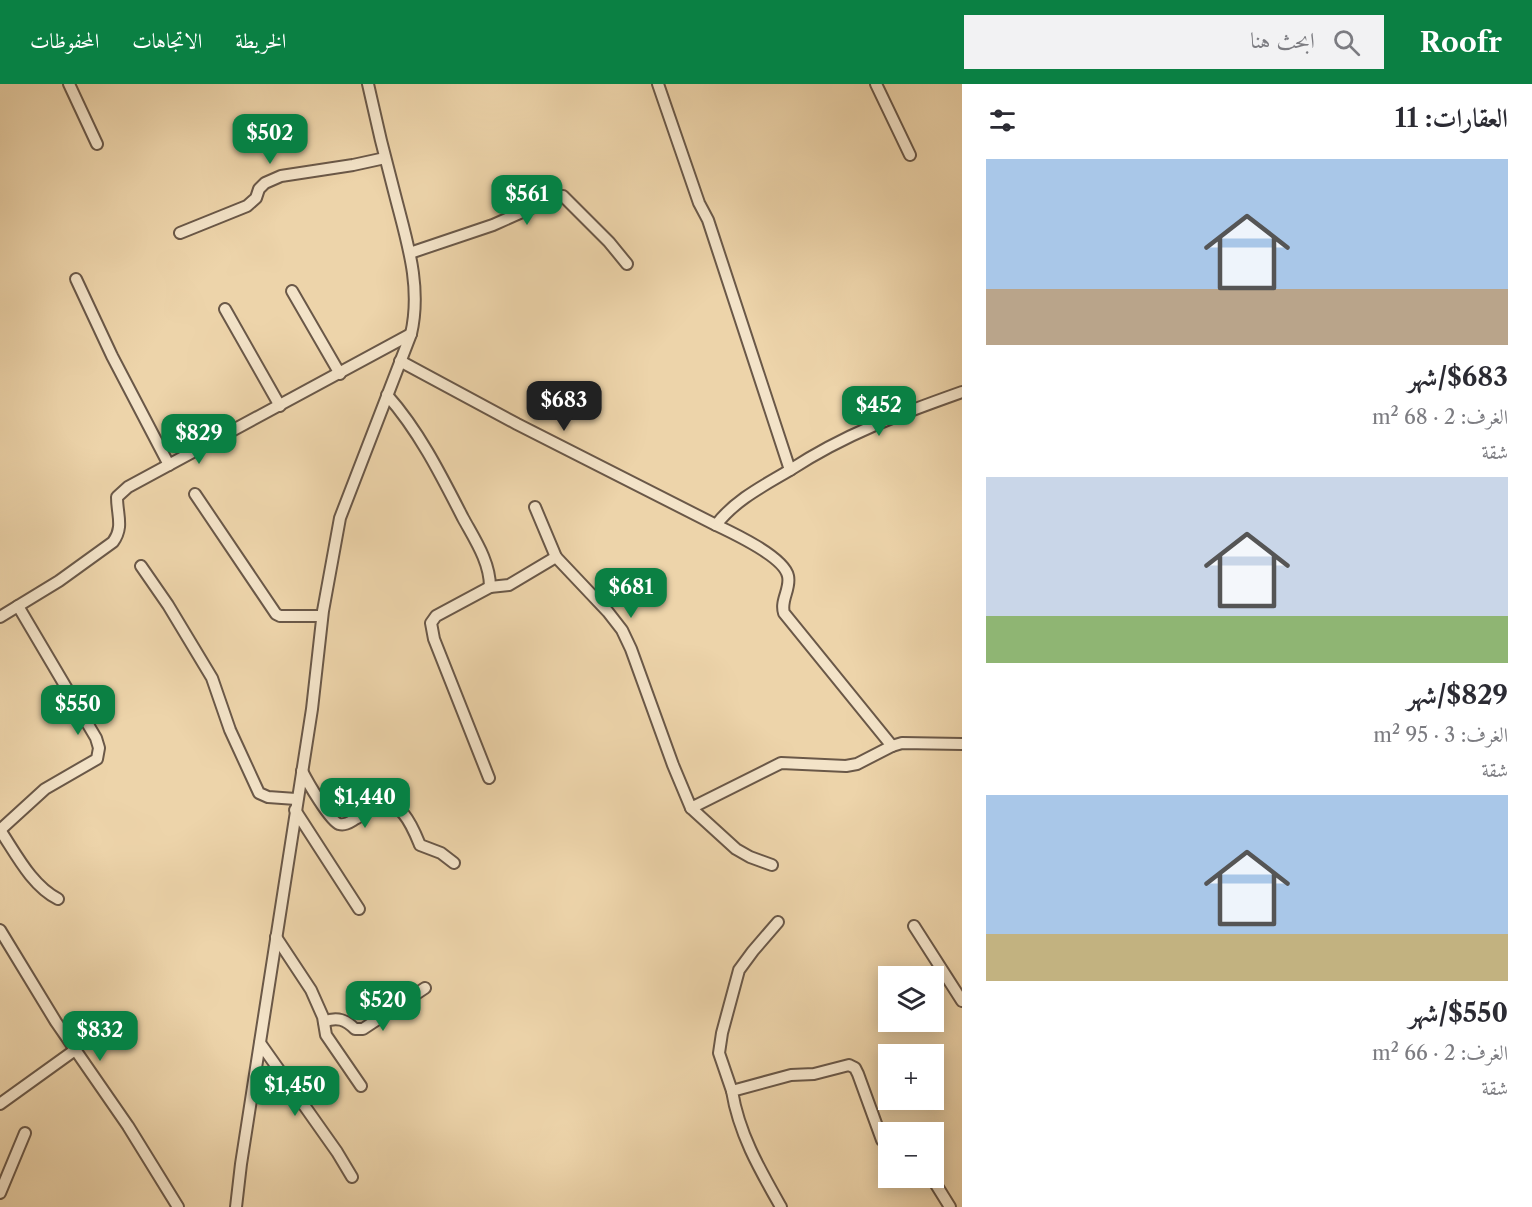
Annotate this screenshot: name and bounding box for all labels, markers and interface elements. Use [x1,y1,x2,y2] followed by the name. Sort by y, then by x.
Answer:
[964,15,1384,69] search box
[1420,25,1502,59] text: Roofr
[1330,26,1363,59] icon: search
[1250,27,1315,54] text: ابحث هنا
[30,28,99,53] text: المحفوظات
[132,28,202,53] text: الاتجاهات
[235,28,286,53] text: الخريطة
[1395,102,1508,134] text: العقارات: 11
[986,104,1019,137] icon: filters
[234,114,306,165] pin: $502
[247,121,293,145] text: $502
[491,175,563,226] pin: $561
[505,182,549,206] text: $561
[1193,198,1301,306] icon: home
[1408,361,1508,393] text: $683/شهر
[528,381,600,432] pin: $683
[843,386,915,437] pin: $452
[541,388,587,412] text: $683
[856,393,902,417] text: $452
[1372,405,1508,429] text: الغرف: 2 · 68 m²
[163,414,235,465] pin: $829
[175,421,223,445] text: $829
[1482,440,1508,464] text: شقة
[1193,516,1301,624] icon: home
[595,568,667,619] pin: $681
[609,575,653,599] text: $681
[1407,679,1508,711] text: $829/شهر
[42,685,114,736] pin: $550
[55,692,101,716] text: $550
[1373,723,1508,747] text: الغرف: 3 · 95 m²
[1482,758,1508,782] text: شقة
[316,778,414,829] pin: $1,440
[334,785,396,809] text: $1,440
[1193,834,1301,942] icon: home
[878,966,944,1188] map controls
[878,966,944,1032] button: layers
[347,981,419,1032] pin: $520
[360,988,406,1012] text: $520
[1409,997,1508,1029] text: $550/شهر
[64,1011,136,1062] pin: $832
[77,1018,123,1042] text: $832
[1372,1041,1508,1065] text: الغرف: 2 · 66 m²
[878,1044,944,1110] button: +
[246,1066,344,1117] pin: $1,450
[264,1073,326,1097] text: $1,450
[1482,1076,1508,1100] text: شقة
[878,1122,944,1188] button: −

